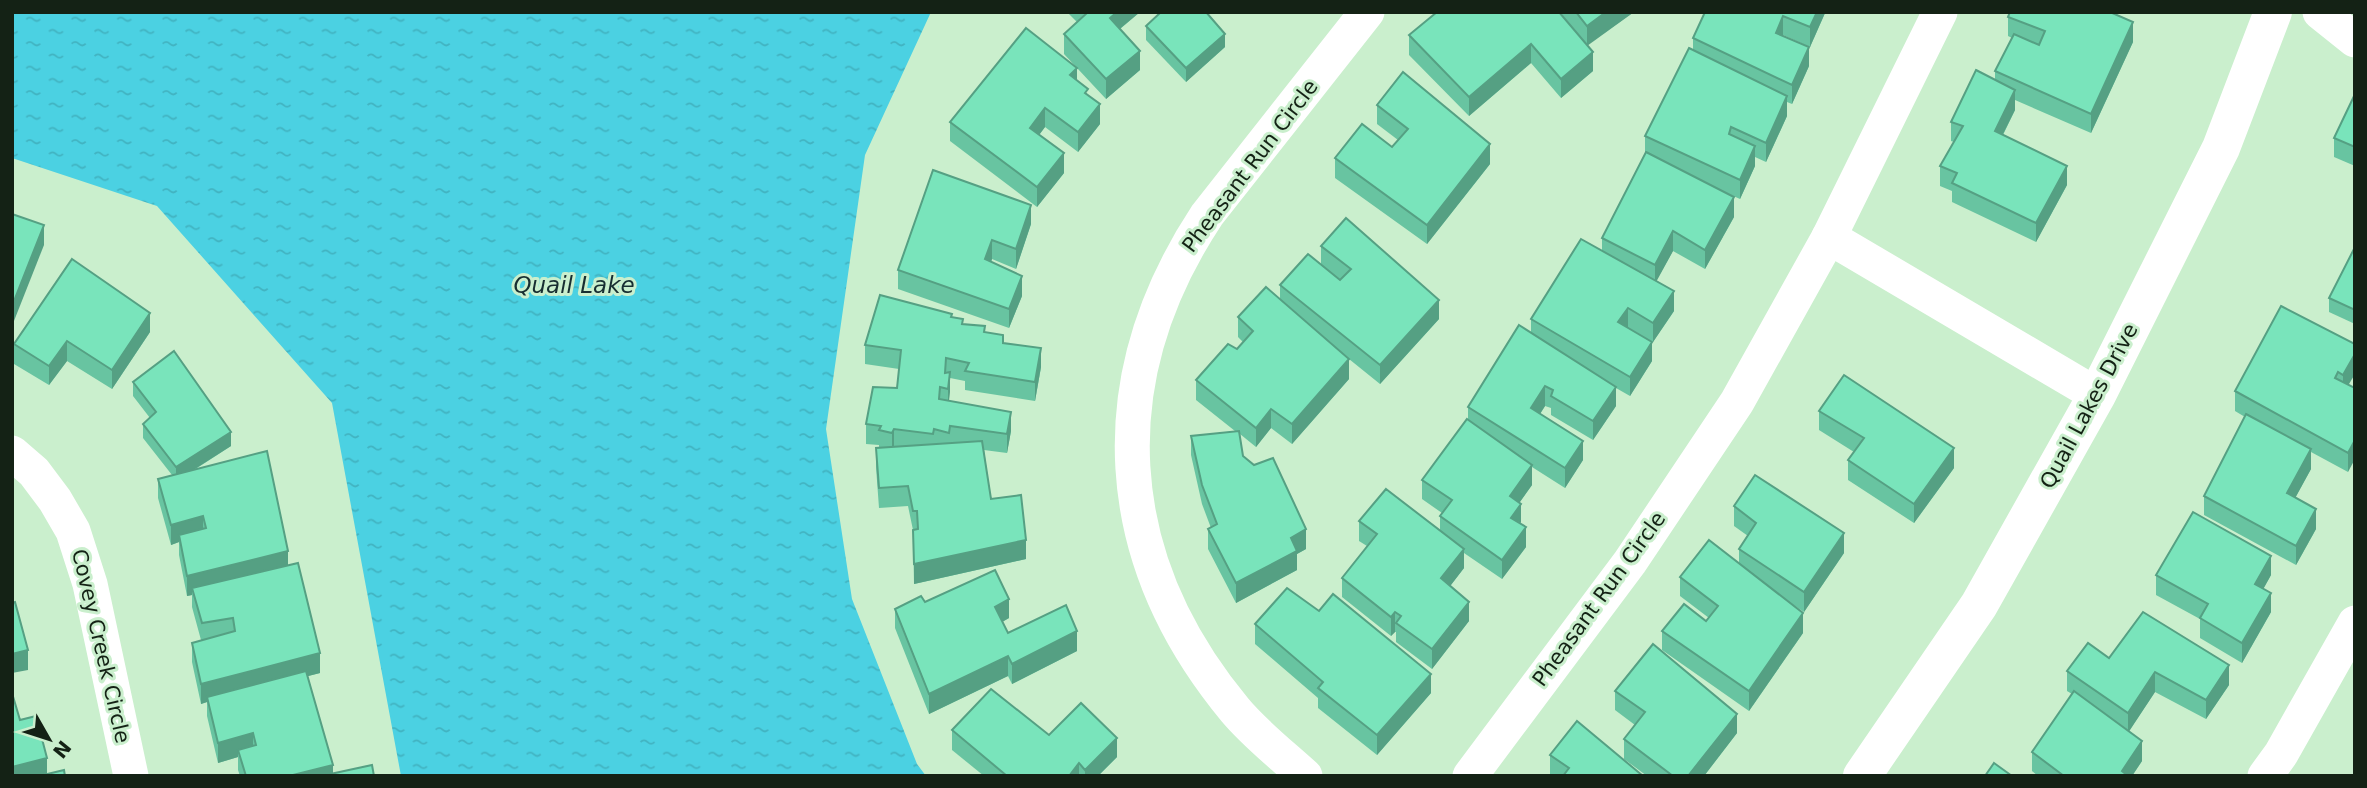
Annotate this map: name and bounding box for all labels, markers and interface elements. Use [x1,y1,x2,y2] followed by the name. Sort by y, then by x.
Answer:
[1177,75,1323,257] street label: Pheasant Run Circle
[513,272,635,298] water label: Quail Lake
[2035,319,2143,493] street label: Quail Lakes Drive
[1528,507,1670,691] street label: Pheasant Run Circle
[67,547,135,745] street label: Covey Creek Circle
[14,704,84,774] north arrow
[49,737,76,763] text: N

